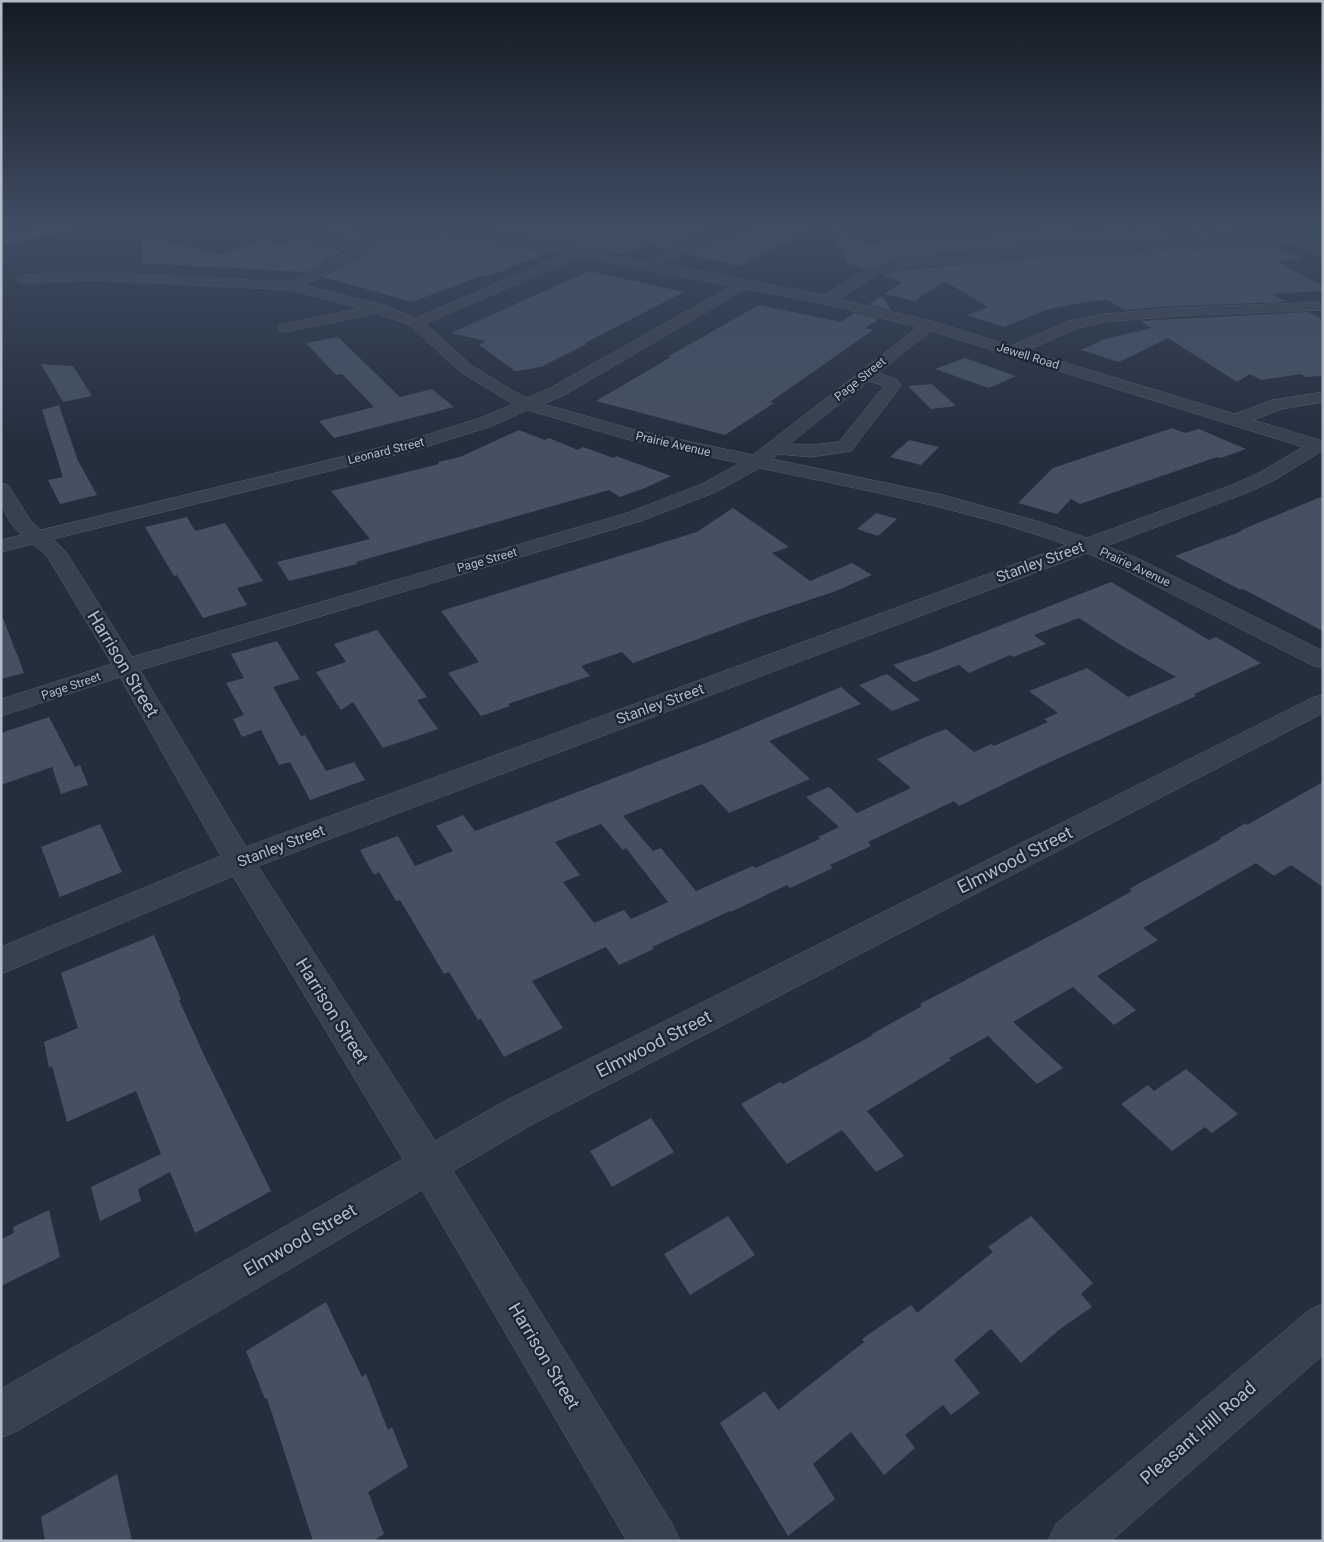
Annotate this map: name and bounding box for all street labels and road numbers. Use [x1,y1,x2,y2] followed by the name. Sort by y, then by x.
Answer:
[995,340,1061,372] street label: Jewell Road
[832,354,888,404] street label: Page Street
[634,429,712,459] street label: Prairie Avenue
[346,435,426,467] street label: Leonard Street
[994,538,1086,586] street label: Stanley Street
[455,545,519,575] street label: Page Street
[1097,545,1173,589] street label: Prairie Avenue
[83,607,164,721] street label: Harrison Street
[40,669,103,703] street label: Page Street
[614,680,706,728] street label: Stanley Street
[235,821,327,871] street label: Stanley Street
[954,821,1076,898] street label: Elmwood Street
[292,954,373,1068] street label: Harrison Street
[593,1005,715,1082] street label: Elmwood Street
[240,1199,360,1280] street label: Elmwood Street
[504,1299,585,1413] street label: Harrison Street
[1136,1377,1260,1489] street label: Pleasant Hill Road

